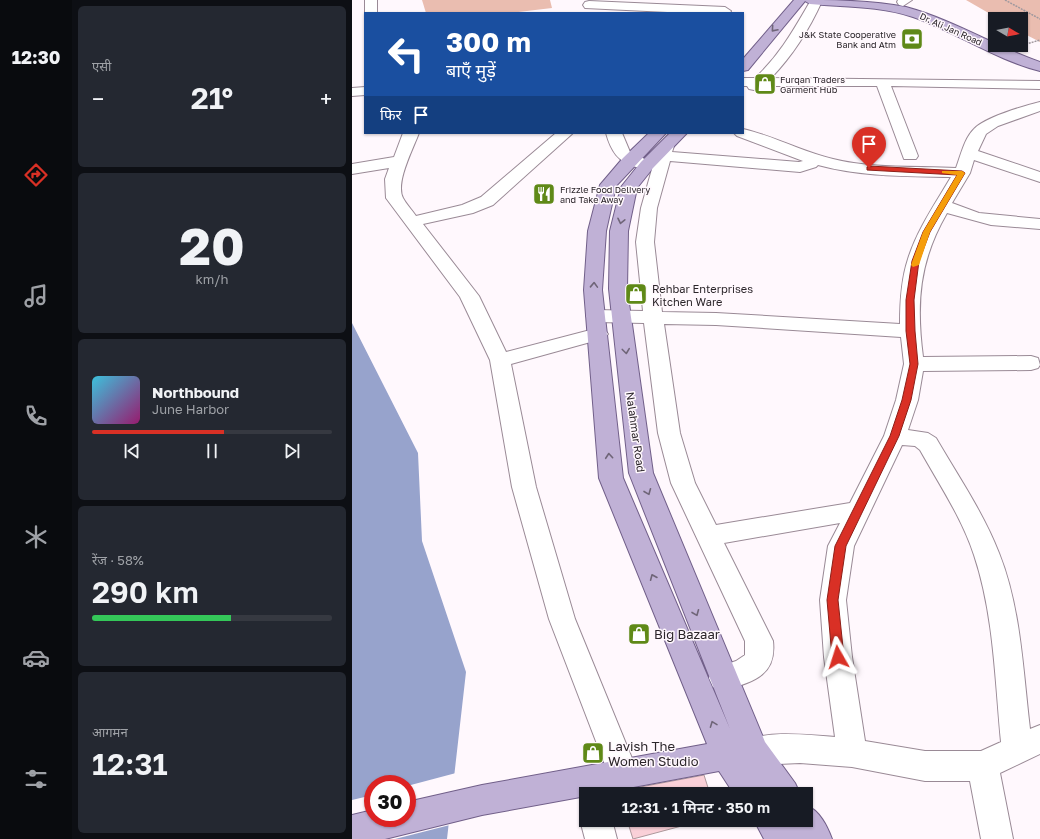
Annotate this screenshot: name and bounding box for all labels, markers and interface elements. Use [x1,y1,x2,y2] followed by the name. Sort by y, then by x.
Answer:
[918,10,984,48] street label: Dr. Ali Jan Road
[988,12,1028,52] north arrow
[988,12,1028,52] map controls
[446,25,531,58] text: 300 m
[772,25,779,32] one-way arrow
[899,26,925,52] bank icon: J&K State Cooperative Bank and Atm
[380,28,432,80] icon: left
[799,29,896,50] place label: J&K State Cooperative Bank and Atm
[12,46,60,68] text: 12:30
[92,58,111,74] text: एसी
[446,59,496,81] text: बाएँ मुड़ें
[752,71,778,97] shop icon: Furqan Traders Garment Hub
[780,74,845,95] place label: Furqan Traders Garment Hub
[191,80,233,116] text: 21°
[92,85,104,112] text: −
[320,85,332,112] text: +
[410,104,432,126] icon: arrive
[380,105,402,123] text: फिर
[852,127,886,168] pin
[858,133,880,155] icon: arrive
[22,161,50,189] icon: directions
[531,181,557,207] restaurant icon: Frizzle Food Delivery and Take Away
[560,184,650,205] place label: Frizzle Food Delivery and Take Away
[179,214,245,276] text: 20
[618,218,626,225] one-way arrow
[195,271,229,287] text: km/h
[623,281,649,307] shop icon: Rehbar Enterprises Kitchen Ware
[22,282,50,310] icon: music
[590,282,598,288] one-way arrow
[652,282,753,308] place label: Rehbar Enterprises Kitchen Ware
[621,348,630,354] one-way arrow
[152,383,239,401] text: Northbound
[624,391,648,473] street label: Nalahmar Road
[152,401,229,417] text: June Harbor
[22,402,50,430] icon: phone
[121,440,143,462] icon: previous
[201,440,223,462] icon: pause
[281,440,303,462] icon: next
[605,453,614,459] one-way arrow
[644,489,652,496] one-way arrow
[22,523,50,551] icon: climate
[92,552,144,568] text: रेंज · 58%
[92,574,199,610] text: 290 km
[650,574,658,581] one-way arrow
[692,610,700,617] one-way arrow
[626,621,652,647] shop icon: Big Bazaar
[654,626,720,642] place label: Big Bazaar
[817,636,859,678] position arrow
[22,644,50,672] icon: car
[710,720,718,727] one-way arrow
[92,724,128,740] text: आगमन
[608,738,699,769] place label: Lavish The Women Studio
[580,740,606,766] shop icon: Lavish The Women Studio
[92,746,168,782] text: 12:31
[22,765,50,793] icon: filters
[364,775,416,827] speed limit sign: 30
[622,798,770,816] text: 12:31 · 1 मिनट · 350 m

